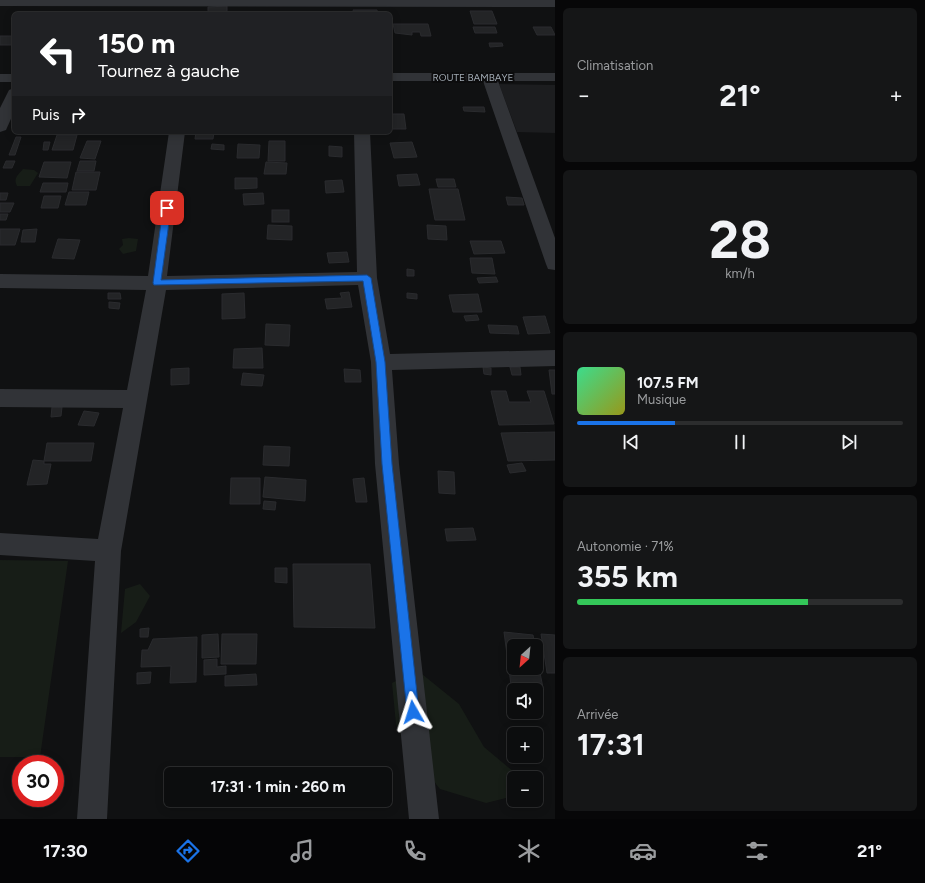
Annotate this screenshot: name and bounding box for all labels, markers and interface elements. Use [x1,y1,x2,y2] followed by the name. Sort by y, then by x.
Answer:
[98,26,175,60] text: 150 m
[32,28,84,80] icon: left
[577,58,653,73] text: Climatisation
[98,60,240,82] text: Tournez à gauche
[433,71,514,84] street label: ROUTE BAMBAYE
[719,77,761,114] text: 21°
[577,82,591,109] text: −
[889,82,903,109] text: +
[67,104,89,126] icon: right
[32,106,59,124] text: Puis
[150,191,184,225] pin
[156,197,178,219] icon: arrive
[709,209,771,271] text: 28
[725,266,755,281] text: km/h
[637,374,699,392] text: 107.5 FM
[637,392,686,407] text: Musique
[620,431,642,453] icon: previous
[729,431,751,453] icon: pause
[838,431,860,453] icon: next
[577,539,674,554] text: Autonomie · 71%
[577,558,678,595] text: 355 km
[507,639,543,675] north arrow
[507,639,543,807] map controls
[507,683,543,719] button: sound
[392,691,434,733] position arrow
[577,707,618,722] text: Arrivée
[577,726,645,763] text: 17:31
[507,727,543,763] button: +
[12,755,64,807] speed limit sign: 30
[507,771,543,807] button: −
[210,778,346,796] text: 17:31 · 1 min · 260 m
[174,837,202,865] icon: directions
[288,837,316,865] icon: music
[401,837,429,865] icon: phone
[515,837,543,865] icon: climate
[629,837,657,865] icon: car
[743,837,771,865] icon: filters
[43,840,88,862] text: 17:30
[857,840,882,862] text: 21°

